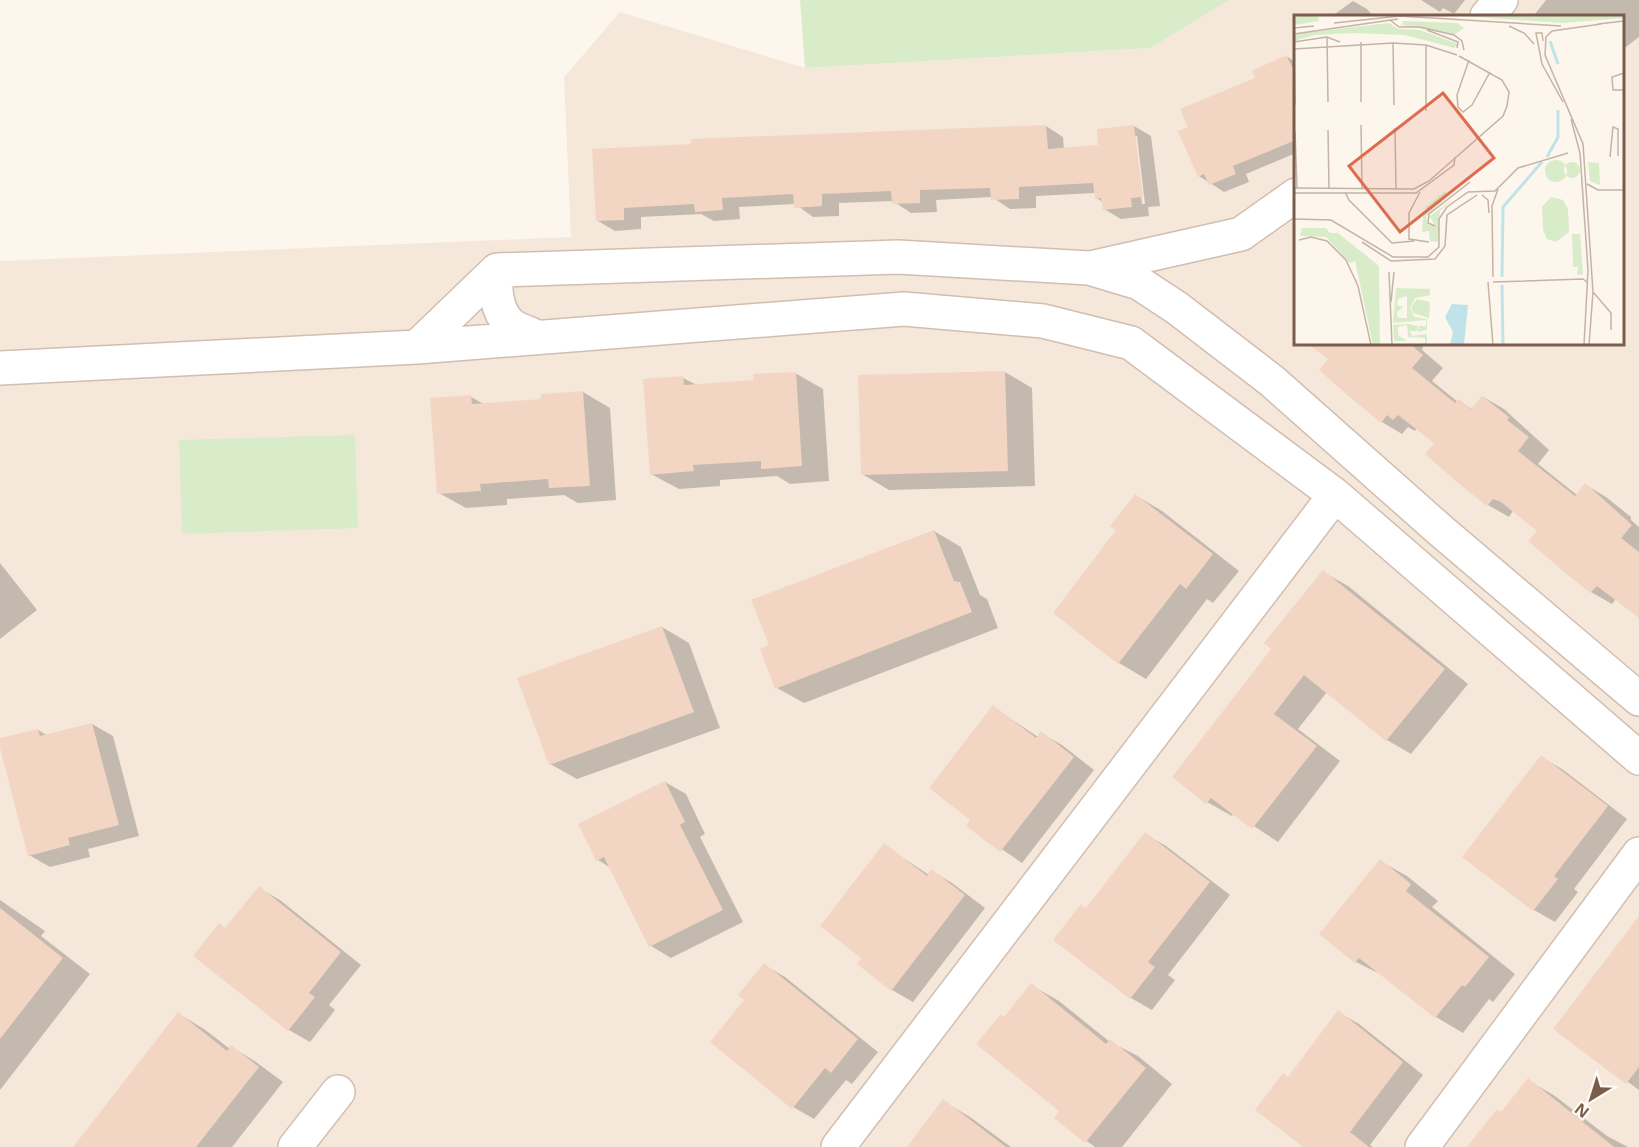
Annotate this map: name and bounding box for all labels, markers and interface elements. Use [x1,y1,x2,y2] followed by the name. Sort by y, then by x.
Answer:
[1294,15,1624,345] inset map
[1561,1069,1621,1129] north arrow
[1570,1098,1594,1123] text: N

